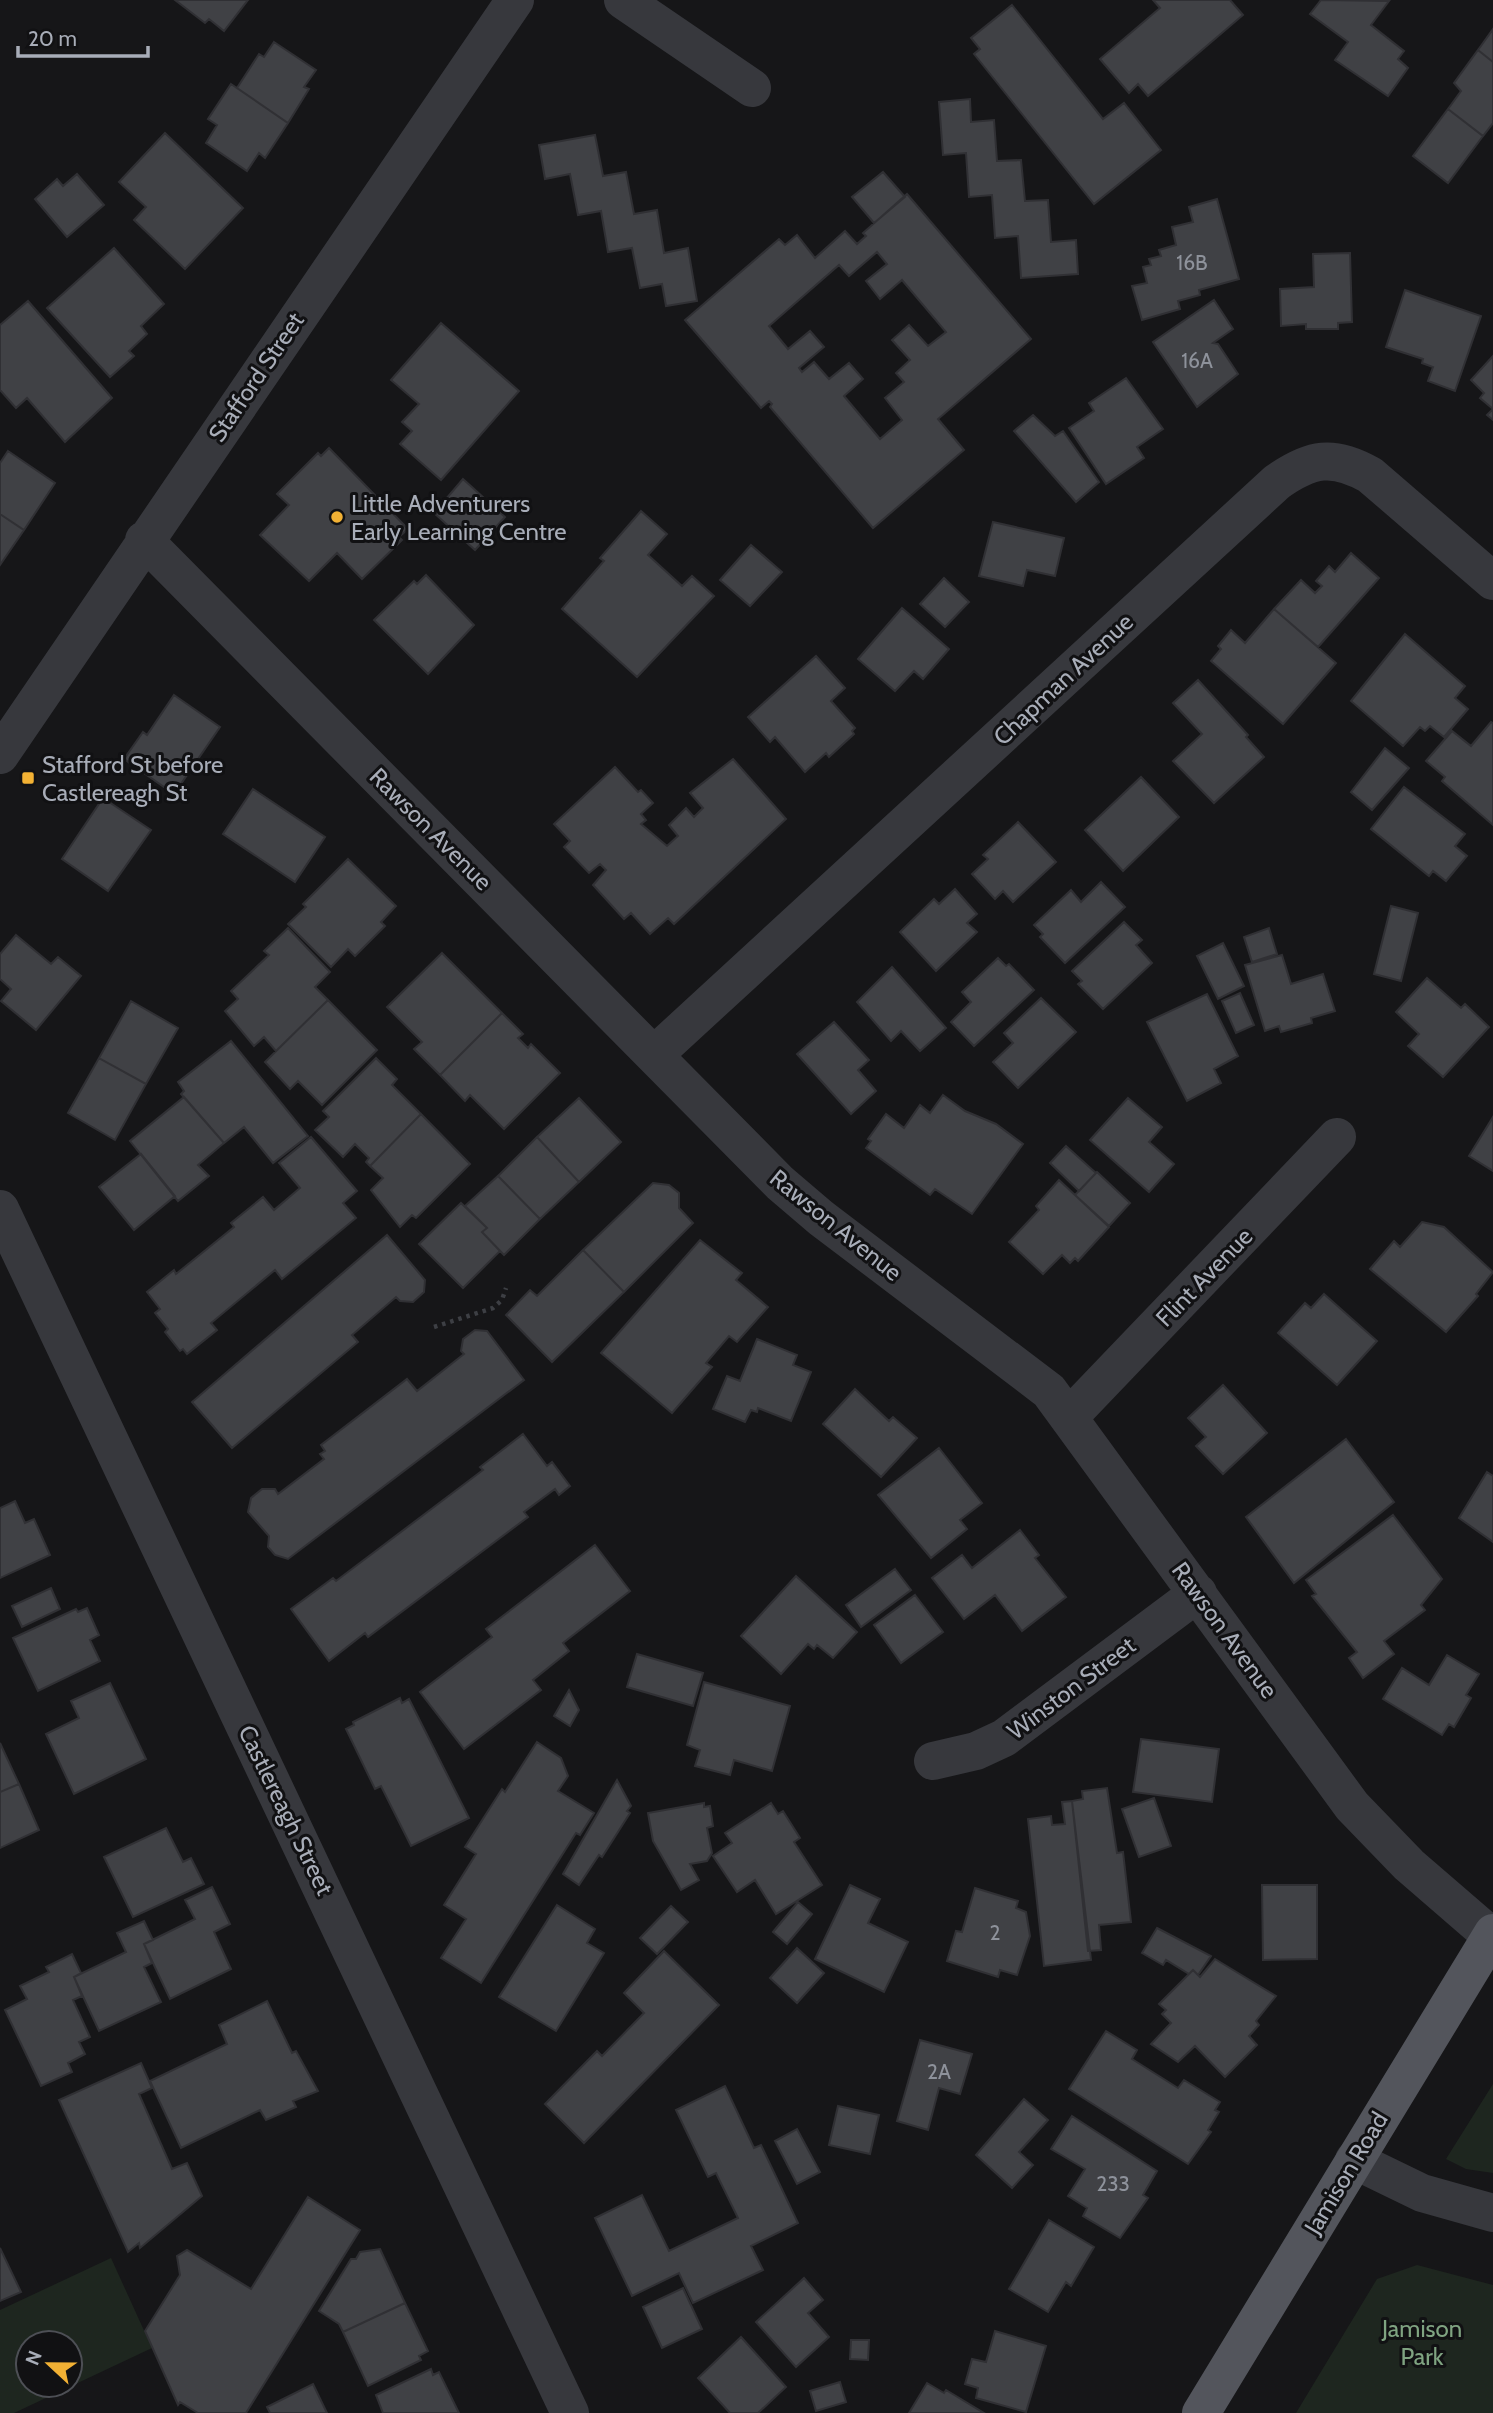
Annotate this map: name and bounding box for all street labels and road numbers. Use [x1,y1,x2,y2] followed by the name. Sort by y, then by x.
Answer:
[202,307,310,447] street label: Stafford Street
[987,607,1139,751] street label: Chapman Avenue
[364,762,498,896] street label: Rawson Avenue
[764,1163,908,1287] street label: Rawson Avenue
[1150,1222,1258,1332] street label: Flint Avenue
[1166,1556,1284,1704] street label: Rawson Avenue
[1001,1630,1141,1746] street label: Winston Street
[232,1720,340,1900] street label: Castlereagh Street
[1298,2107,1394,2240] street label: Jamison Road

